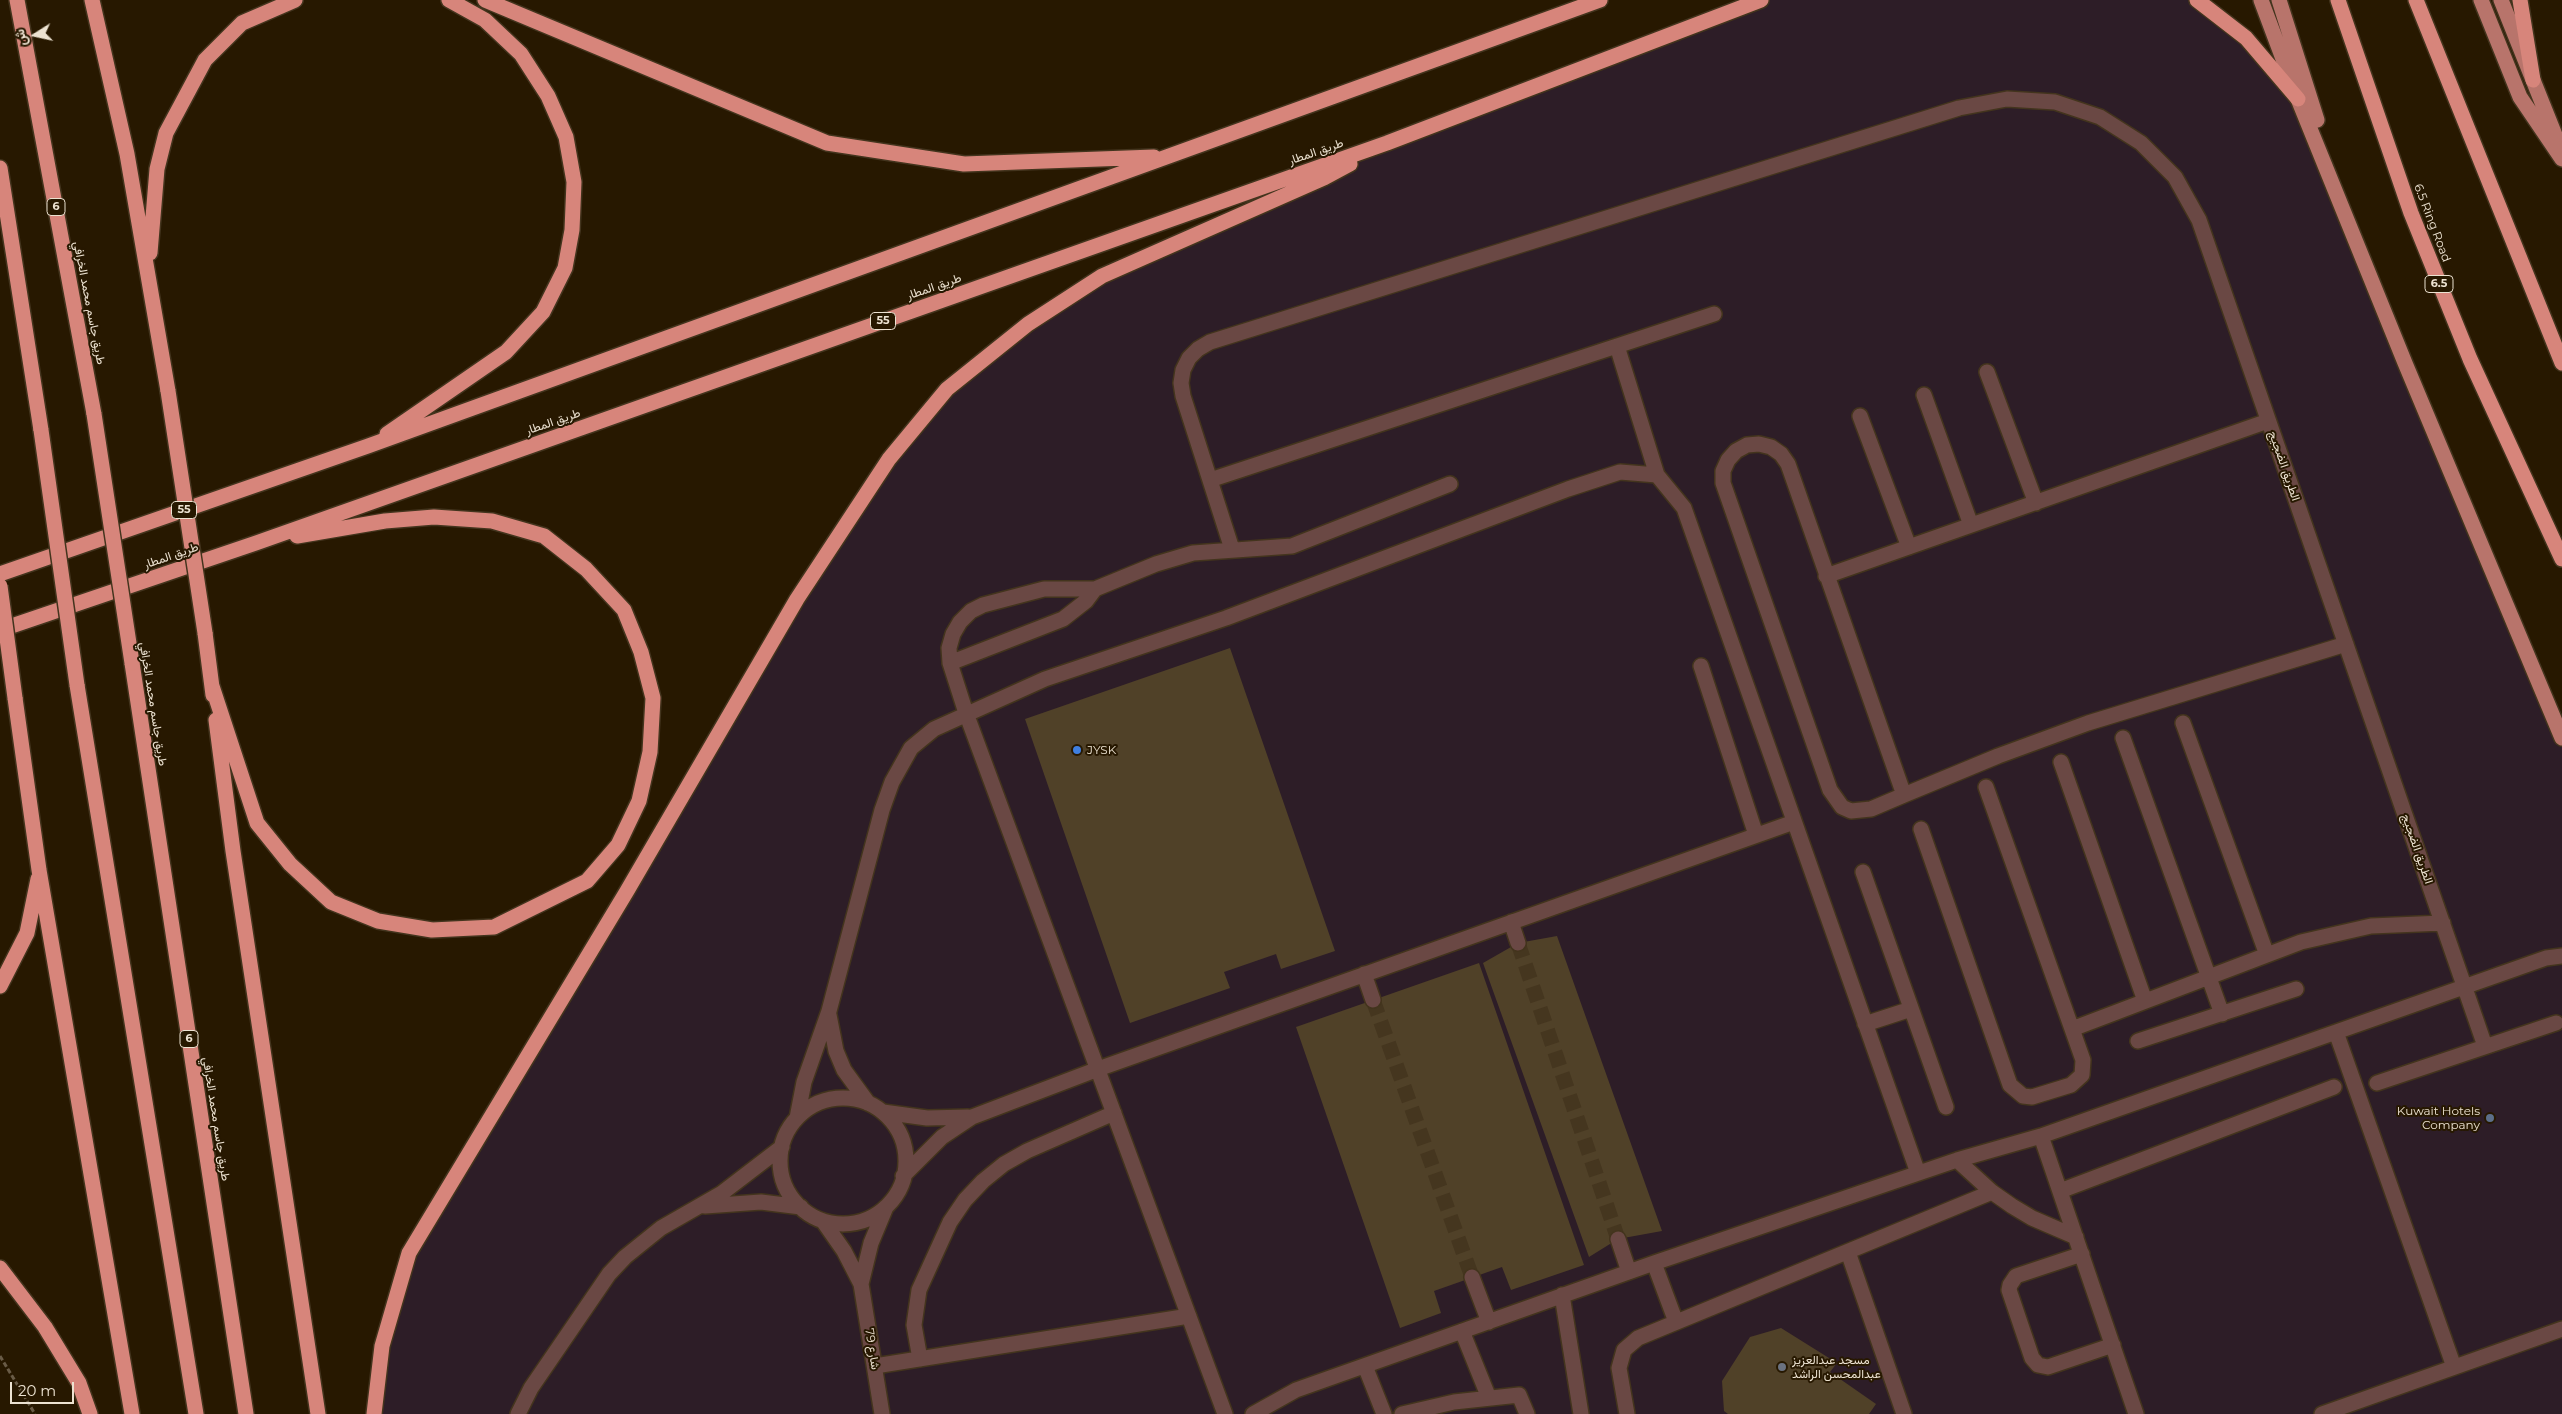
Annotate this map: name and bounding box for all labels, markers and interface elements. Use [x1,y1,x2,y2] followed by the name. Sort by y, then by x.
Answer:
[10,10,60,60] north arrow
[10,28,31,47] text: ش
[1287,136,1345,168] street label: طريق المطار
[2410,182,2454,264] street label: 6.5 Ring Road
[47,198,65,216] road number: 6
[70,240,108,366] street label: طريق جاسم محمد الخرافي
[905,271,963,303] street label: طريق المطار
[2425,276,2453,292] road number: 6.5
[870,312,896,330] road number: 55
[524,406,582,438] street label: طريق المطار
[2265,429,2303,503] street label: الطريق الضجيج
[172,502,196,518] road number: 55
[142,540,200,572] street label: طريق المطار
[136,641,170,767] street label: طريق جاسم محمد الخرافي
[1087,743,1116,757] place label: JYSK
[1071,744,1083,756] marker: JYSK
[2398,812,2436,886] street label: الطريق الضجيج
[180,1030,198,1048] road number: 6
[199,1056,233,1182] street label: طريق جاسم محمد الخرافي
[2397,1104,2480,1132] place label: Kuwait Hotels Company
[2484,1112,2496,1124] marker: Kuwait Hotels Company
[862,1327,882,1371] street label: شارع 79
[1792,1353,1881,1381] place label: مسجد عبدالعزيز عبدالمحسن الراشد
[1776,1361,1788,1373] marker: مسجد عبدالعزيز عبدالمحسن الراشد
[12,1372,76,1404] scale bar
[18,1381,56,1400] text: 20 m

